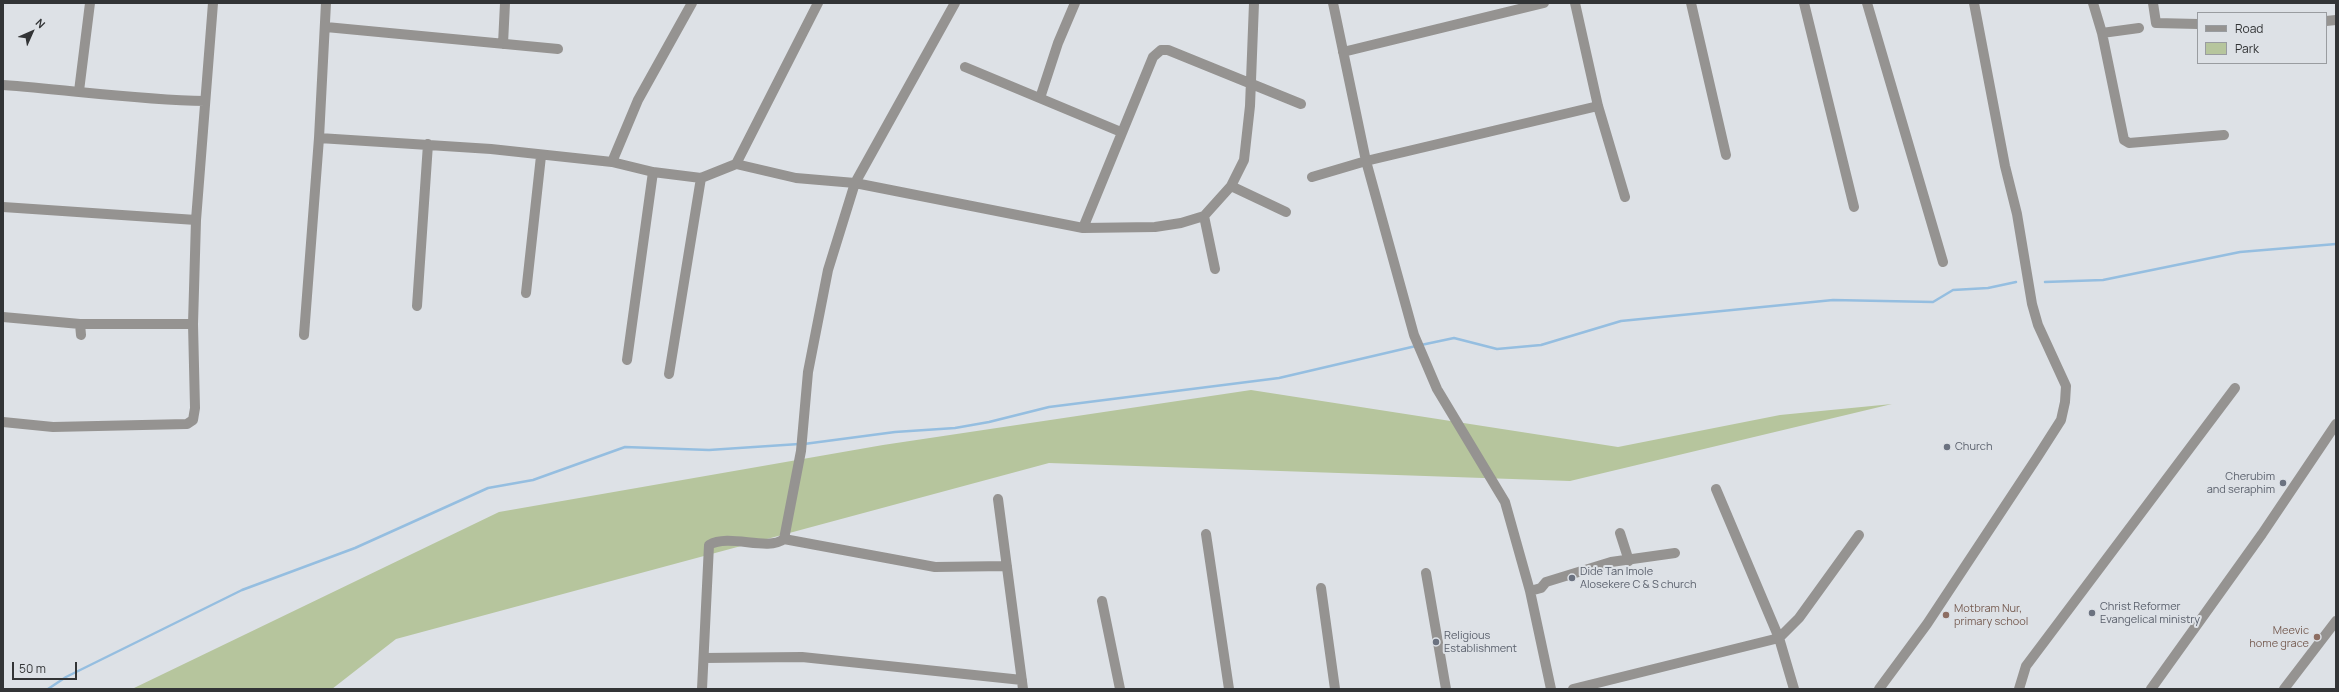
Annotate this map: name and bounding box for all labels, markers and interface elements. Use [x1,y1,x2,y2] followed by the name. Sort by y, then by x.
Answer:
[12,12,52,52] north arrow
[2197,12,2327,64] legend
[33,15,49,31] text: N
[2235,20,2263,37] text: Road
[2235,40,2259,57] text: Park
[1955,440,1992,454] place label: Church
[1942,442,1952,452] marker: Church
[2207,470,2275,496] place label: Cherubim and seraphim
[2278,478,2288,488] marker: Cherubim and seraphim
[1580,565,1697,591] place label: Dide Tan Imole Alosekere C & S church
[1567,573,1577,583] marker: Dide Tan Imole Alosekere C & S church
[2100,600,2200,626] place label: Christ Reformer Evangelical ministry
[1954,602,2028,628] place label: Motbram Nur, primary school
[2087,608,2097,618] marker: Christ Reformer Evangelical ministry
[1941,610,1951,620] marker: Motbram Nur, primary school
[2249,624,2309,650] place label: Meevic home grace
[1444,629,1517,655] place label: Religious Establishment
[2312,632,2322,642] marker: Meevic home grace
[1431,637,1441,647] marker: Religious Establishment
[14,654,79,680] scale bar
[19,660,46,677] text: 50 m

